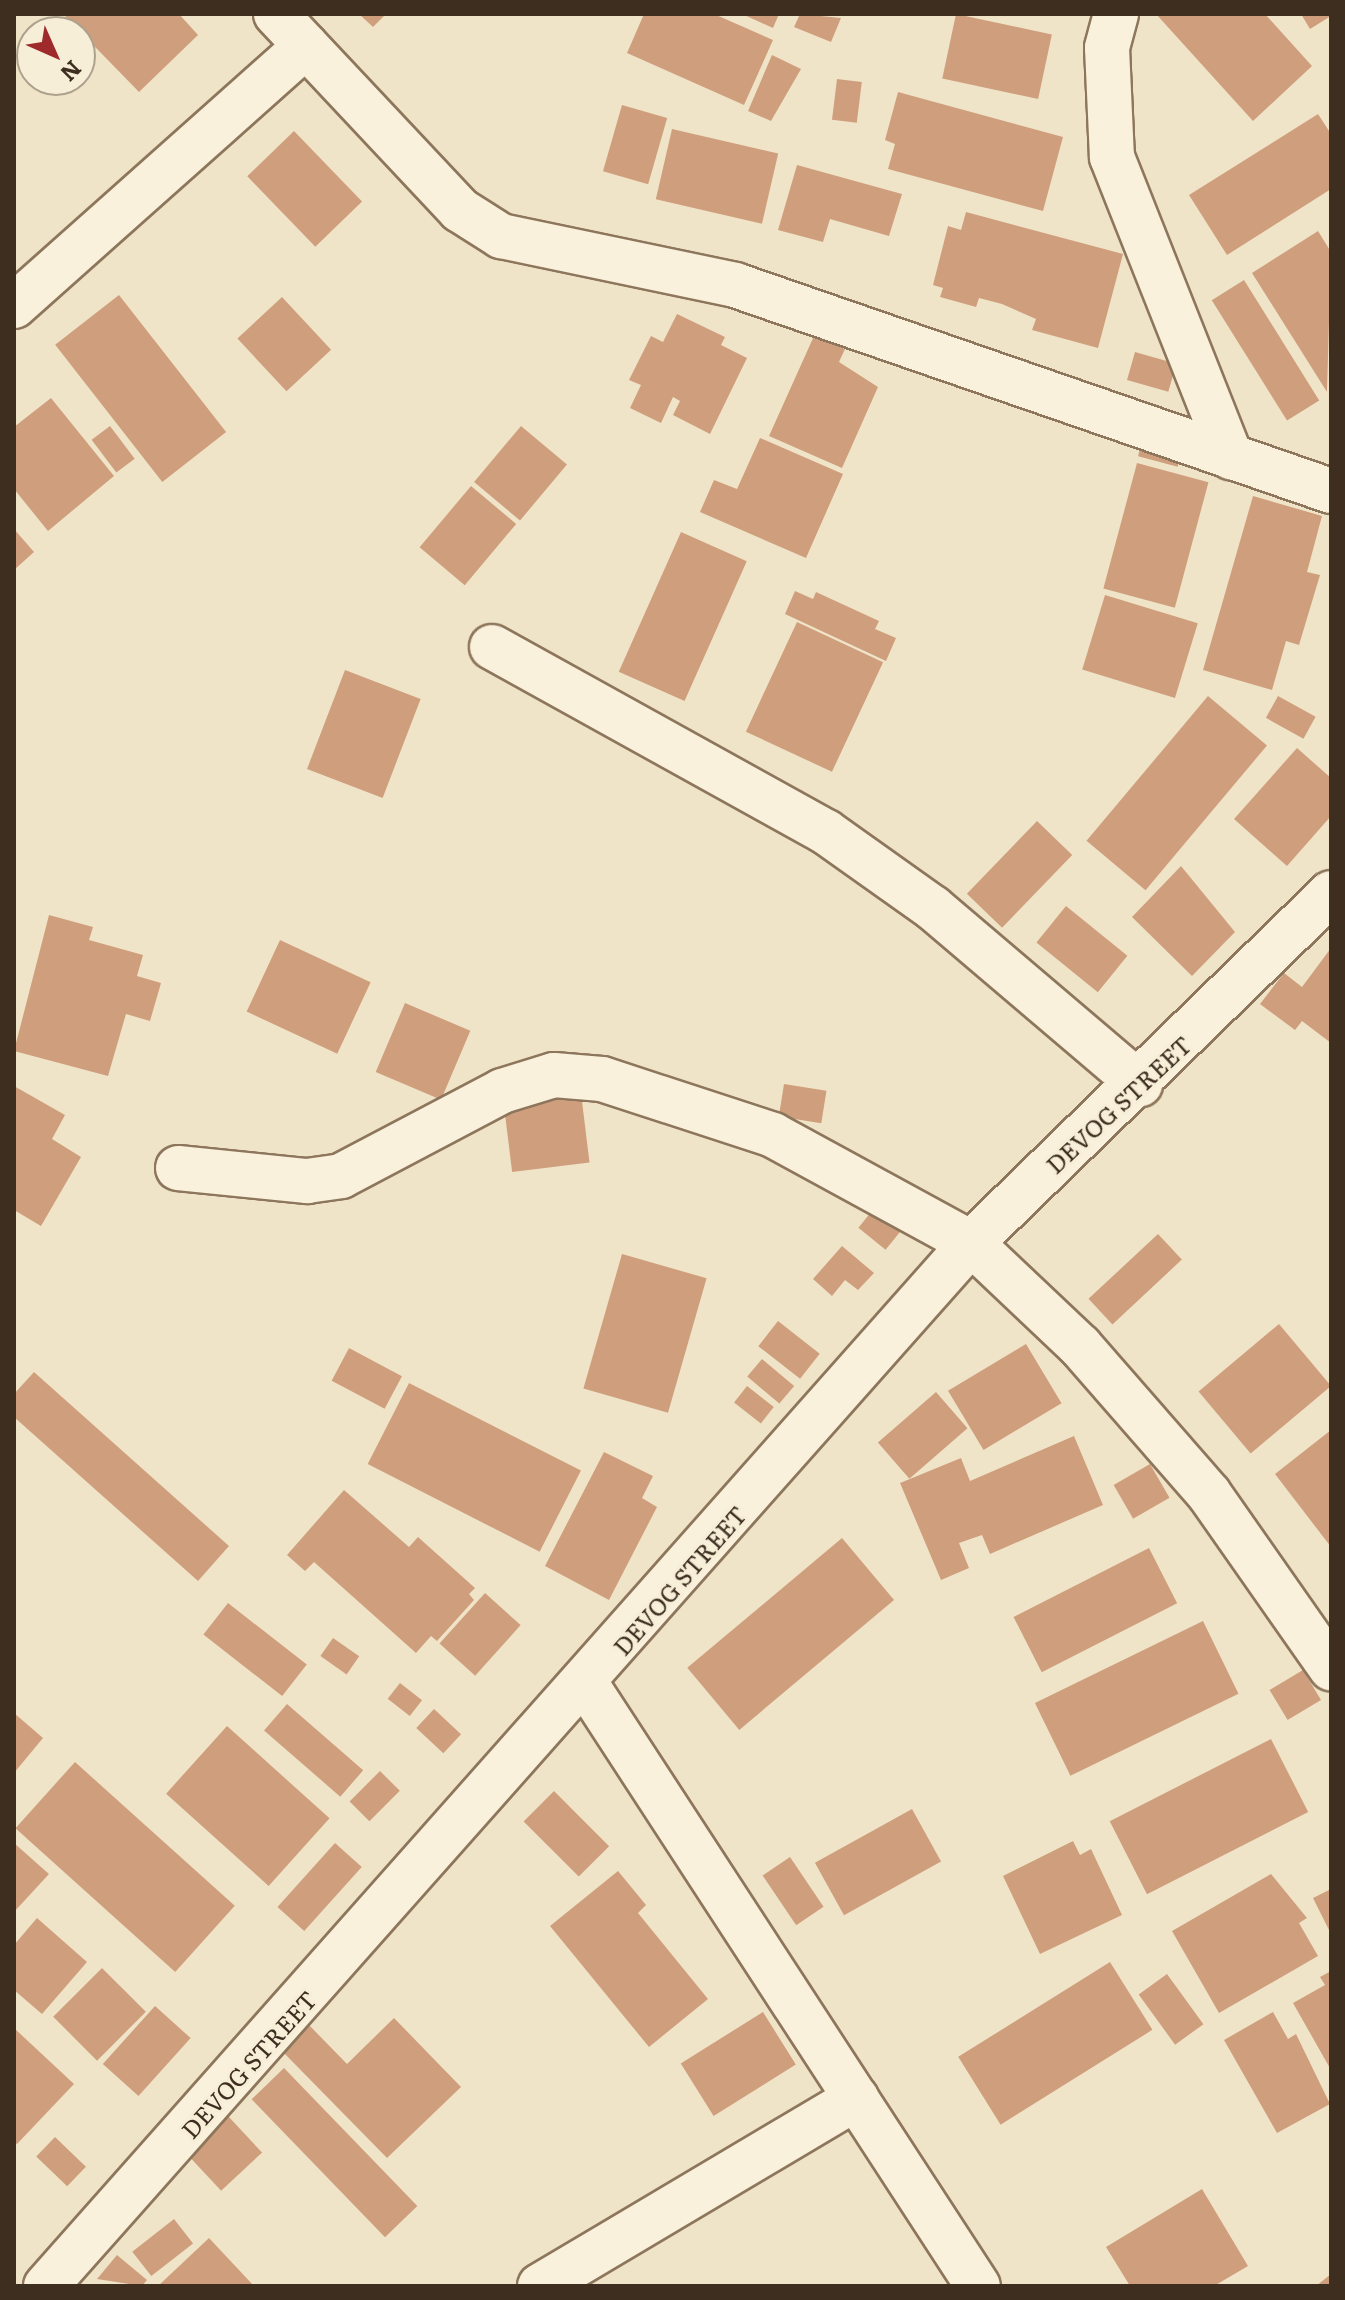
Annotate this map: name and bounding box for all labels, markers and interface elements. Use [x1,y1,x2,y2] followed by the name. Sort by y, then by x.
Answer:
[16,16,96,96] north arrow
[54,54,90,90] text: N
[1039,1029,1197,1179] street label: DEVOG STREET
[606,1500,752,1660] street label: DEVOG STREET
[174,1984,322,2144] street label: DEVOG STREET

